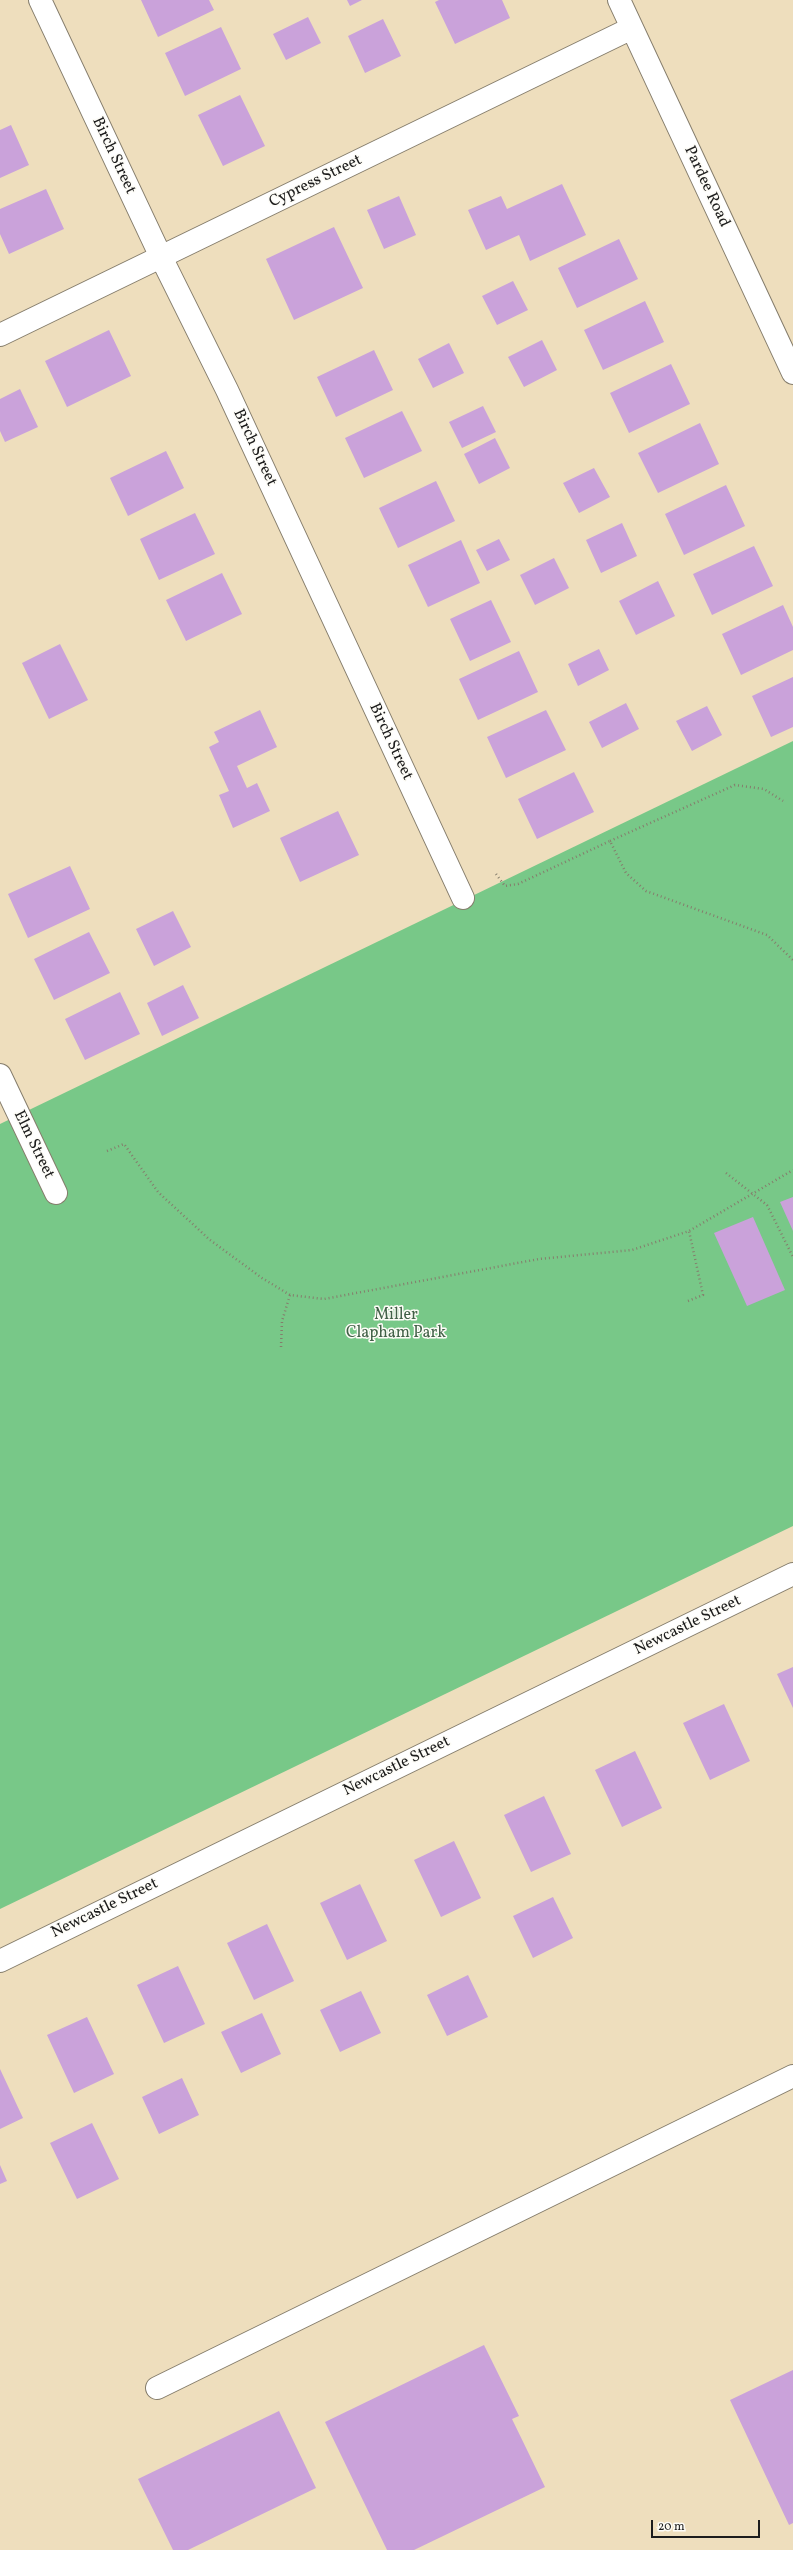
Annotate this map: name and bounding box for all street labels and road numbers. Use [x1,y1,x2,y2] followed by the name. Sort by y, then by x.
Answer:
[87,114,139,198] street label: Birch Street
[679,143,733,231] street label: Pardee Road
[267,151,365,213] street label: Cypress Street
[228,406,280,490] street label: Birch Street
[364,700,416,784] street label: Birch Street
[8,1108,58,1182] street label: Elm Street
[631,1592,745,1660] street label: Newcastle Street
[340,1733,454,1801] street label: Newcastle Street
[48,1875,162,1943] street label: Newcastle Street

